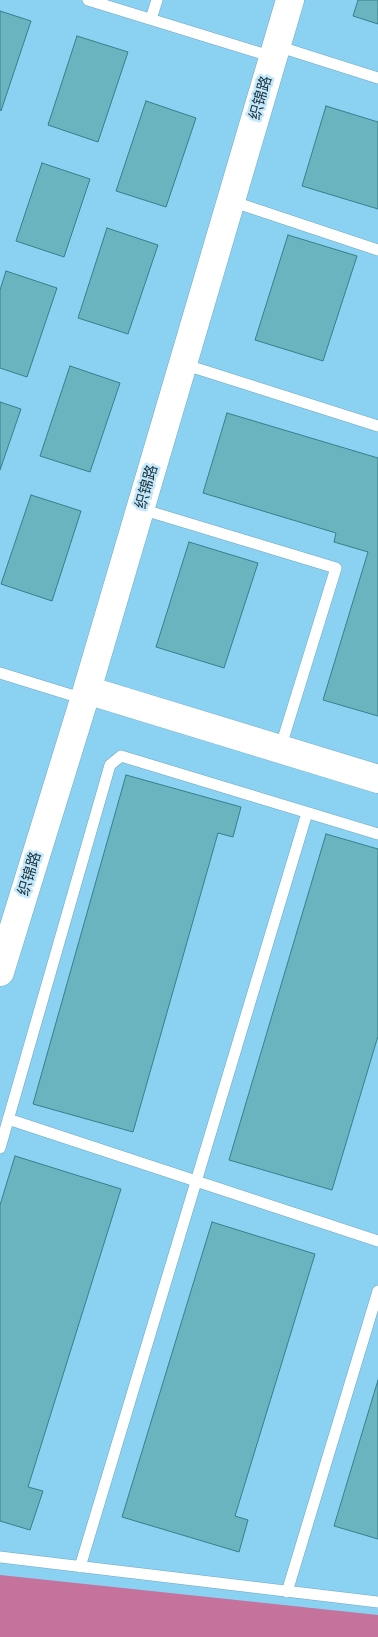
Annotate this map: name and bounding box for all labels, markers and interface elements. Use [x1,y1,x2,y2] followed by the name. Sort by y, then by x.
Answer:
[246,74,276,122] street label: 织锦路
[132,463,162,511] street label: 织锦路
[15,850,45,898] street label: 织锦路

